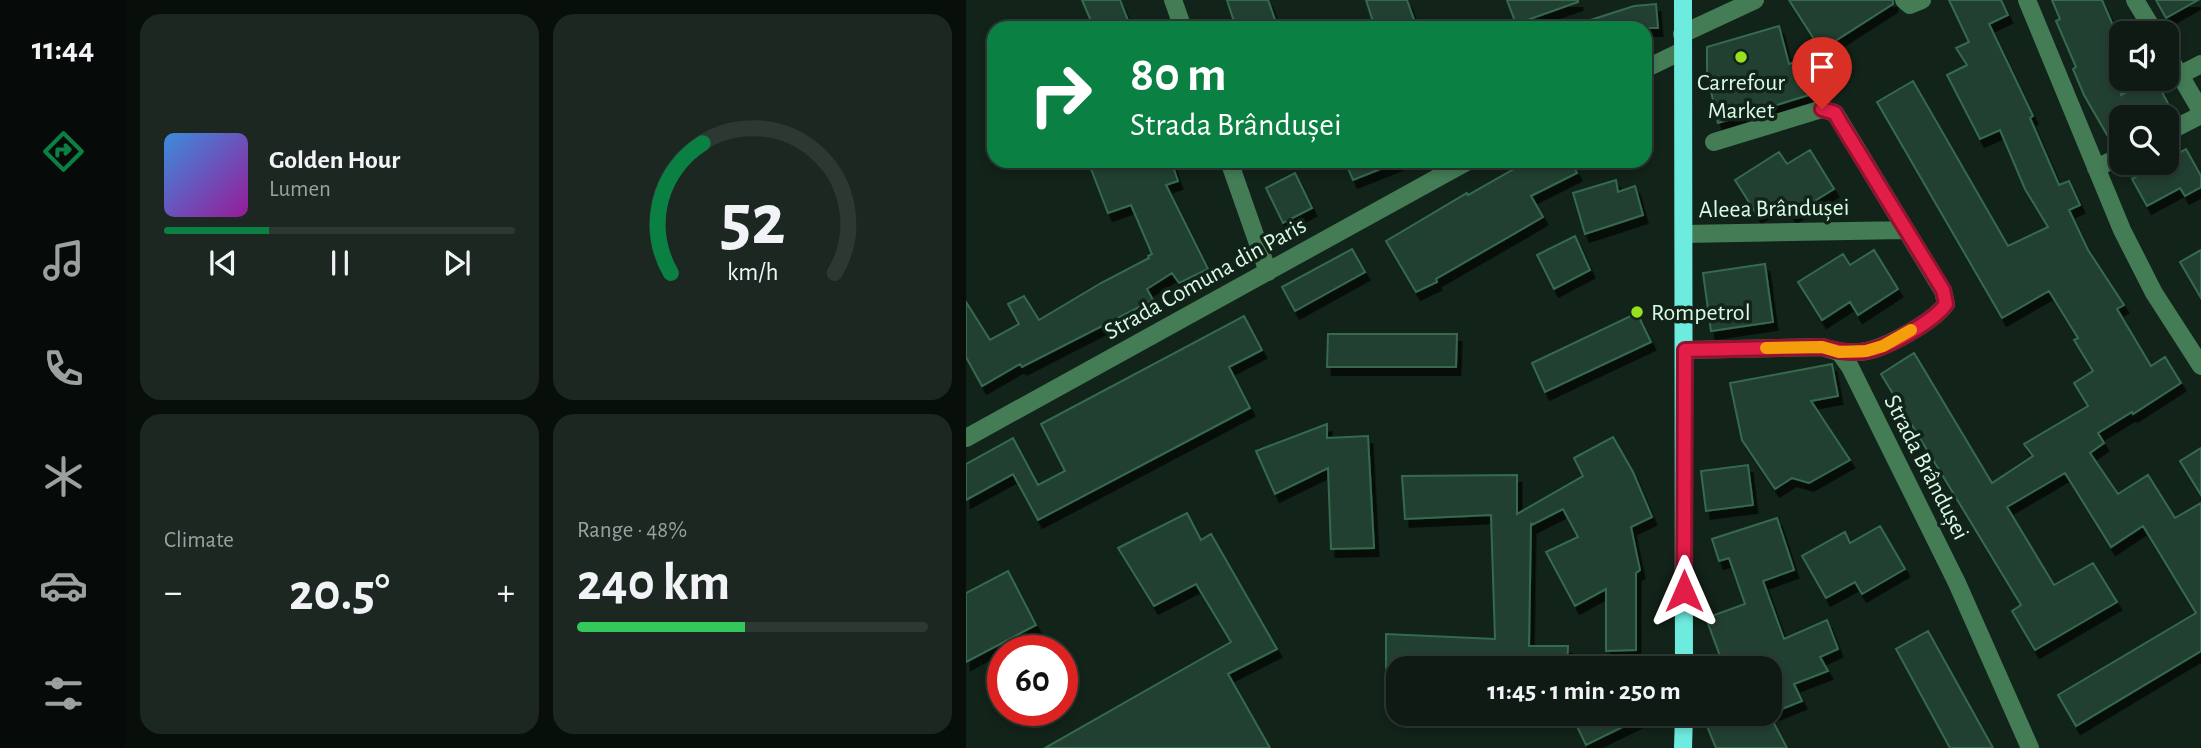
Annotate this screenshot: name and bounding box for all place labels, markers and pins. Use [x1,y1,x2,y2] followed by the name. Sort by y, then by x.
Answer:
[1792,37,1852,109] pin
[1733,49,1749,65] marker: Carrefour Market
[1697,71,1785,123] place label: Carrefour Market
[1651,301,1751,325] place label: Rompetrol
[1629,304,1645,320] marker: Rompetrol

